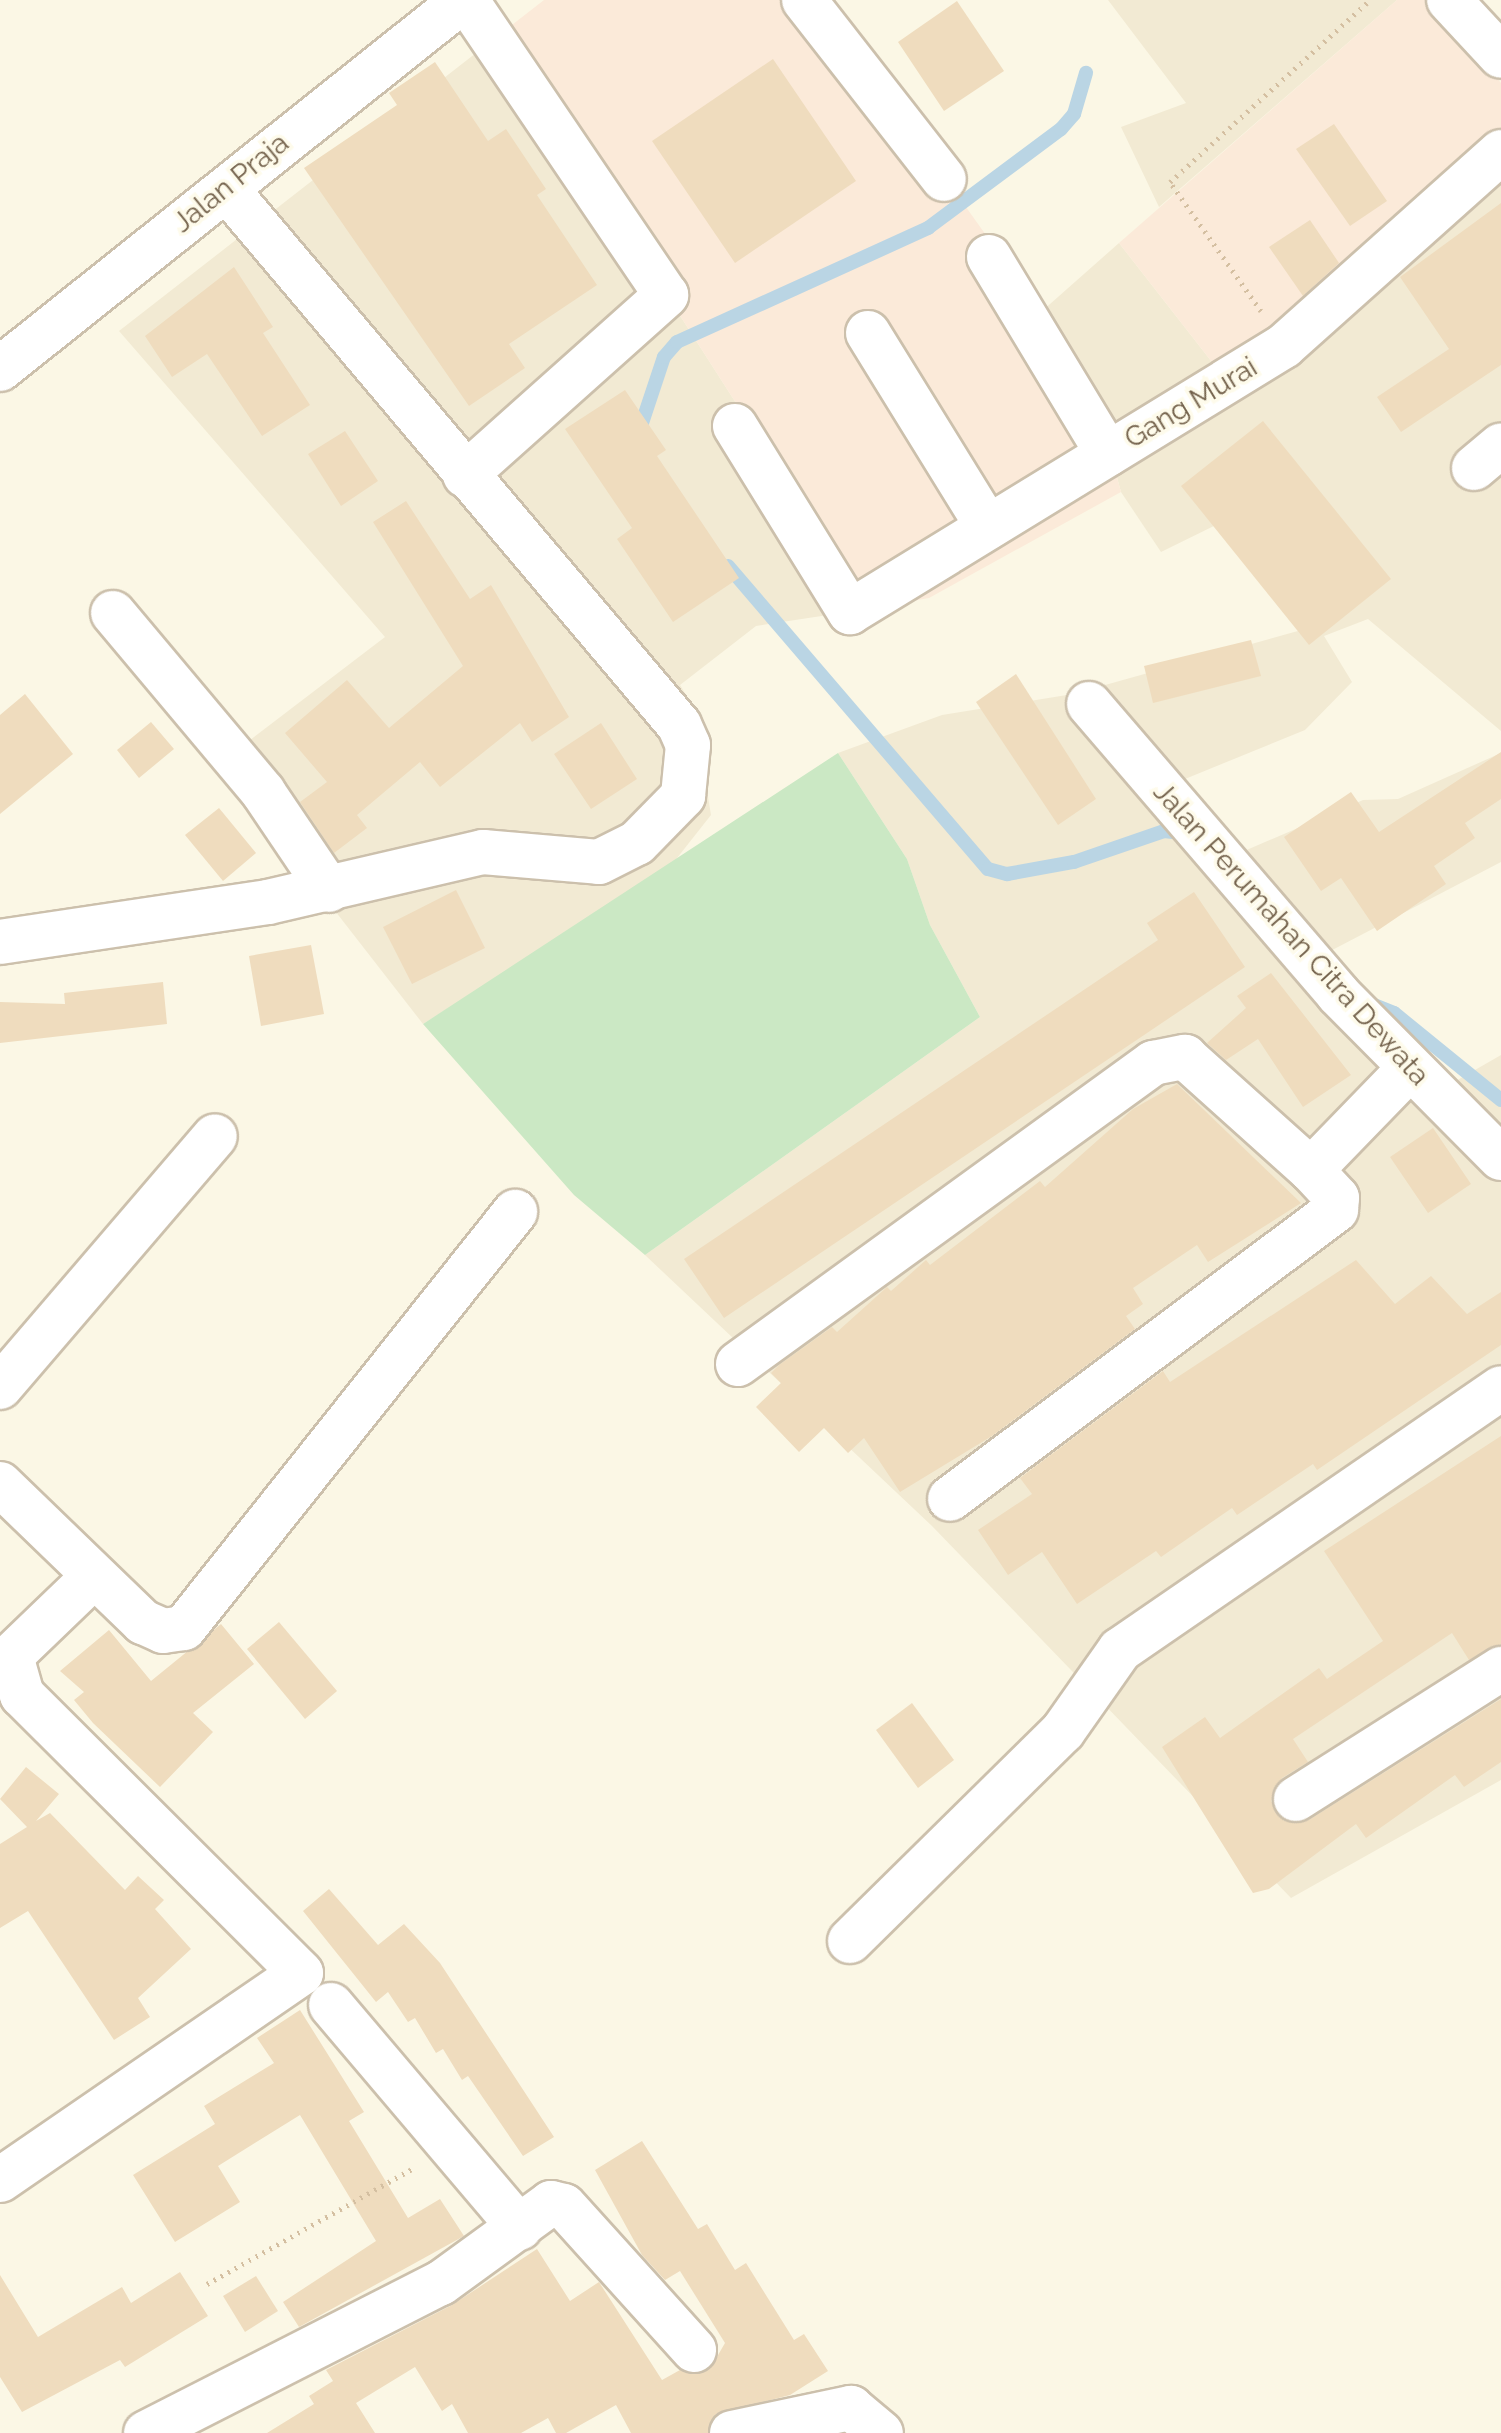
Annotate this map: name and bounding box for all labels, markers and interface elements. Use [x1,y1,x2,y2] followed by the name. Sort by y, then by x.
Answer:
[166,126,296,240] street label: Jalan Praja
[1119,350,1263,456] street label: Gang Murai
[1146,776,1436,1092] street label: Jalan Perumahan Citra Dewata

